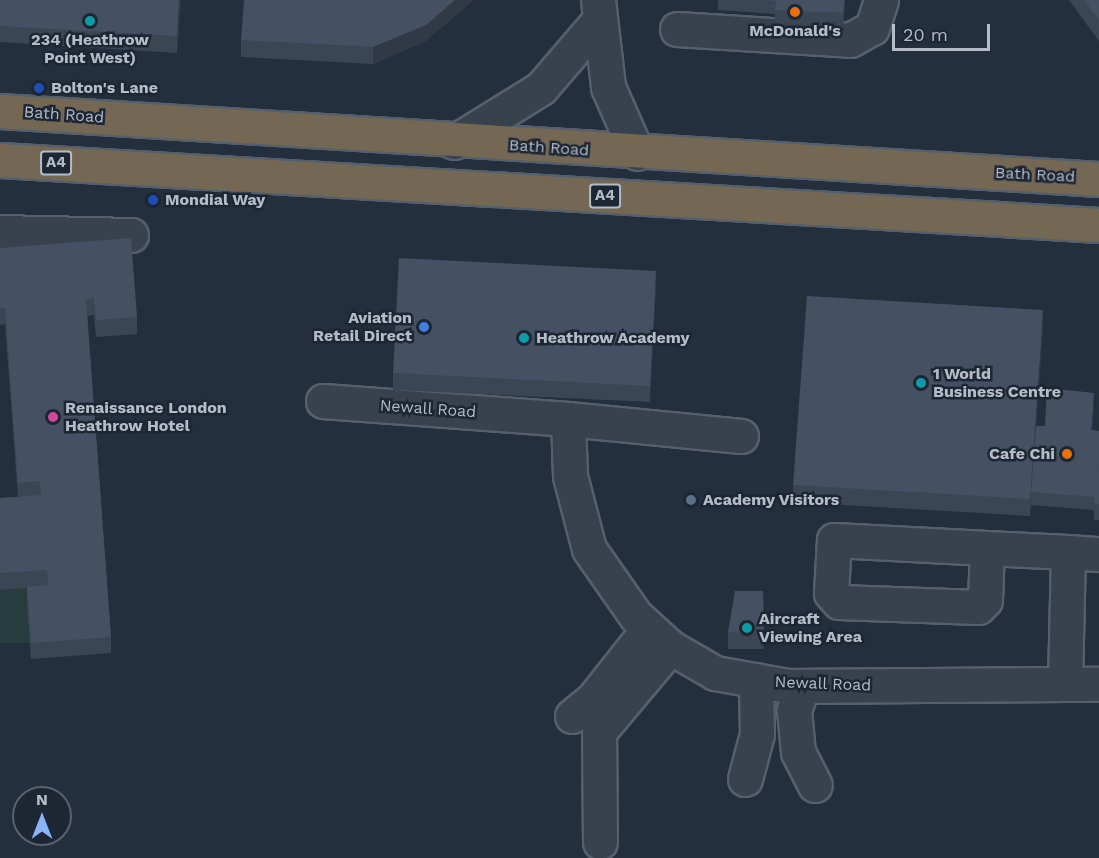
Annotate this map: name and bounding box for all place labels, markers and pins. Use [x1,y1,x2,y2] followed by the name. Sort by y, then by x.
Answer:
[788,5,802,19] marker: McDonald's
[83,14,97,28] marker: 234 (Heathrow Point West)
[749,21,841,41] place label: McDonald's
[31,30,149,68] place label: 234 (Heathrow Point West)
[51,78,158,98] place label: Bolton's Lane
[32,81,46,95] marker: Bolton's Lane
[165,190,266,210] place label: Mondial Way
[146,193,160,207] marker: Mondial Way
[313,308,412,346] place label: Aviation Retail Direct
[417,320,431,334] marker: Aviation Retail Direct
[536,328,690,348] place label: Heathrow Academy
[517,331,531,345] marker: Heathrow Academy
[933,364,1061,402] place label: 1 World Business Centre
[914,376,928,390] marker: 1 World Business Centre
[65,398,227,436] place label: Renaissance London Heathrow Hotel
[46,410,60,424] marker: Renaissance London Heathrow Hotel
[989,444,1055,464] place label: Cafe Chi
[1060,447,1074,461] marker: Cafe Chi
[703,490,840,510] place label: Academy Visitors
[684,493,698,507] marker: Academy Visitors
[759,609,862,647] place label: Aircraft Viewing Area
[740,621,754,635] marker: Aircraft Viewing Area

